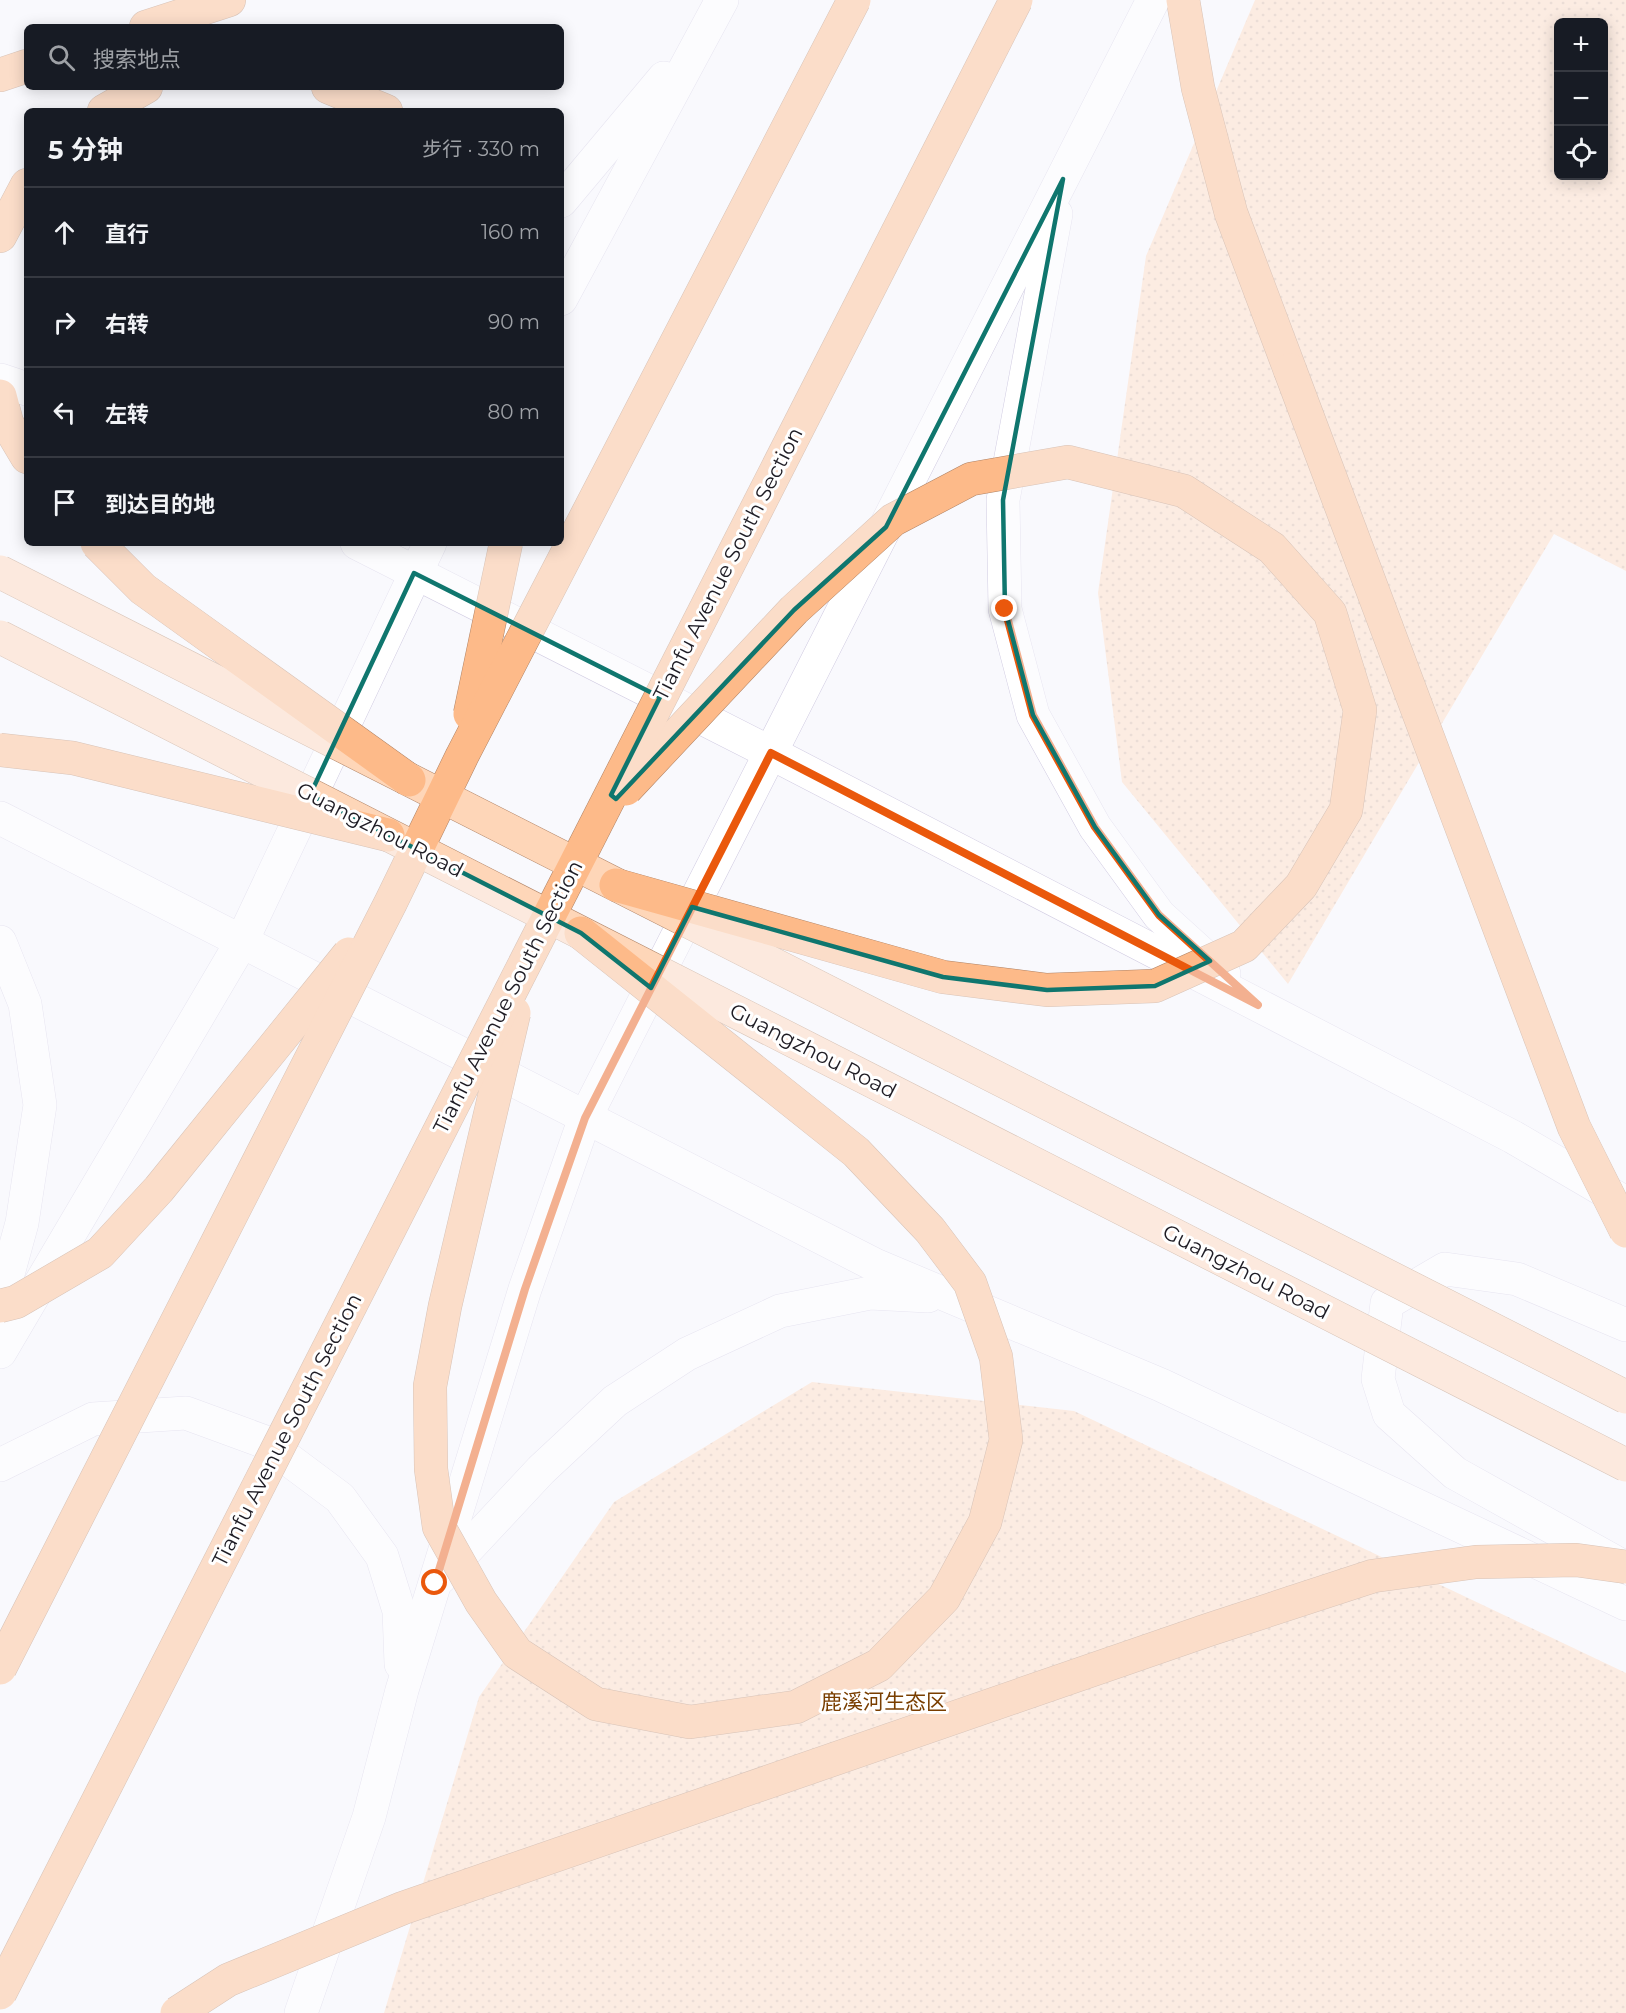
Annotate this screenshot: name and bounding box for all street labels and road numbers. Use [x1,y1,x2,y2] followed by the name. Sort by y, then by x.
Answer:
[648,423,808,705] street label: Tianfu Avenue South Section
[293,777,468,882] street label: Guangzhou Road
[428,856,588,1138] street label: Tianfu Avenue South Section
[726,998,901,1103] street label: Guangzhou Road
[1159,1219,1334,1324] street label: Guangzhou Road
[207,1289,367,1571] street label: Tianfu Avenue South Section

